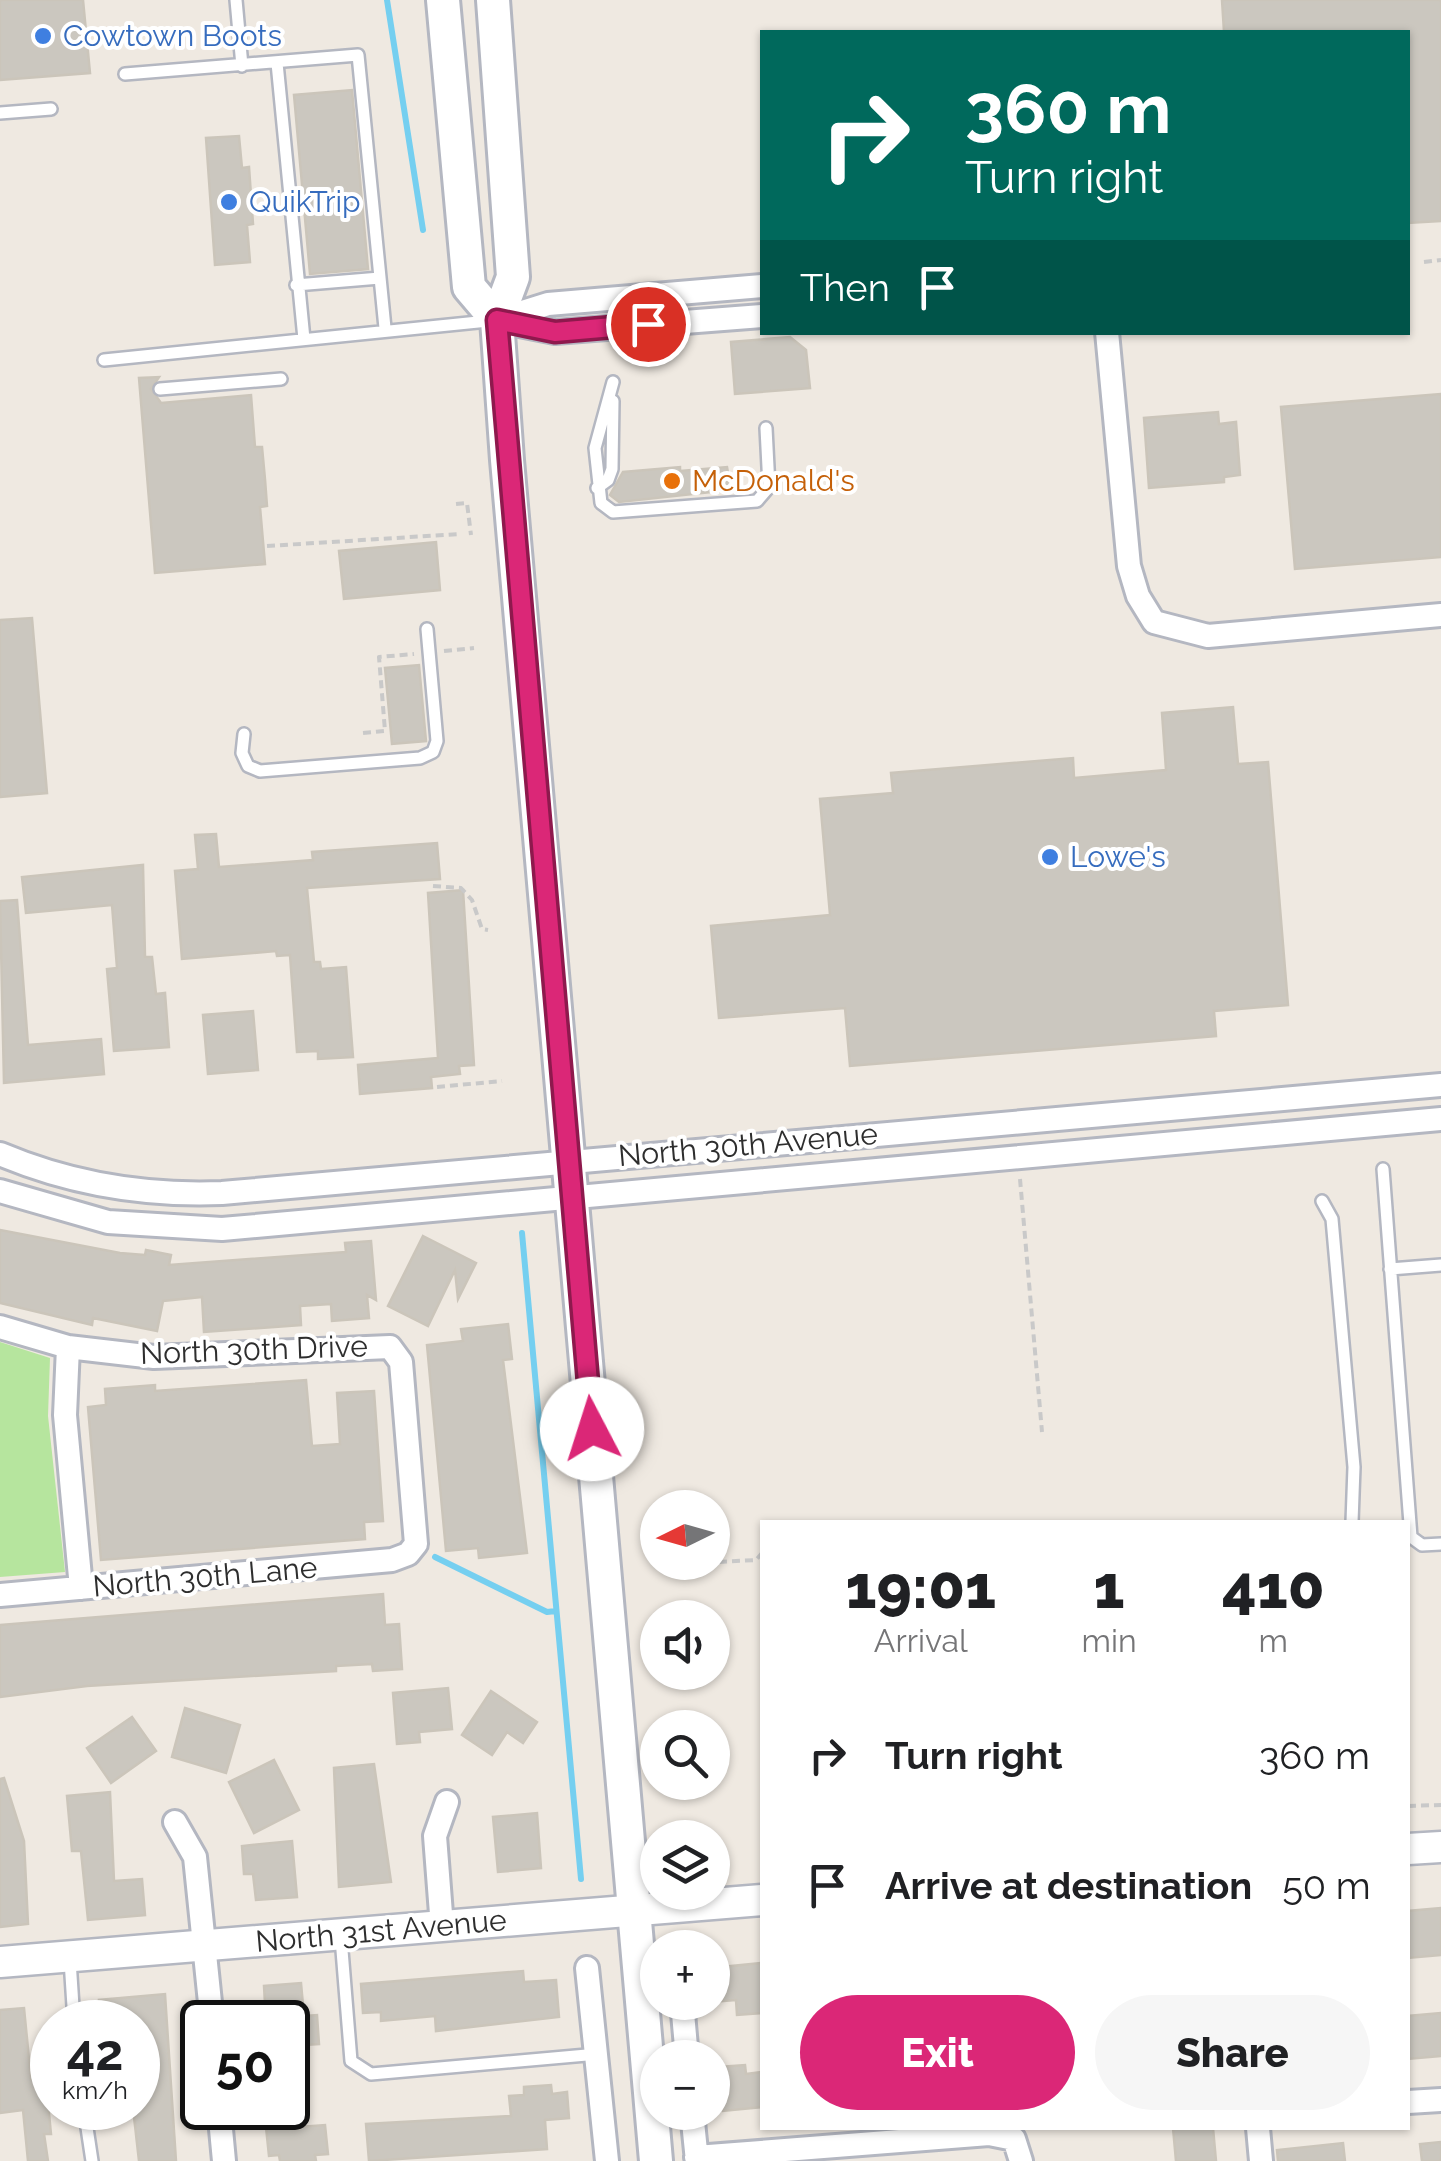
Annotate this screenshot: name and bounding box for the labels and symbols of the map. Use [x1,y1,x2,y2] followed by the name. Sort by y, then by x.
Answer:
[63,18,282,53] place label: Cowtown Boots
[32,25,54,47] marker: Cowtown Boots
[249,184,361,219] place label: QuikTrip
[218,191,240,213] marker: QuikTrip
[606,282,691,367] pin
[692,463,855,498] place label: McDonald's
[661,470,683,492] marker: McDonald's
[1070,839,1166,874] place label: Lowe's
[1039,846,1061,868] marker: Lowe's
[617,1116,879,1173] street label: North 30th Avenue
[140,1328,368,1371] street label: North 30th Drive
[540,1377,644,1481] position arrow
[640,1490,730,1580] north arrow
[91,1549,319,1604] street label: North 30th Lane
[254,1902,508,1959] street label: North 31st Avenue
[180,2000,310,2130] speed limit sign: 50

